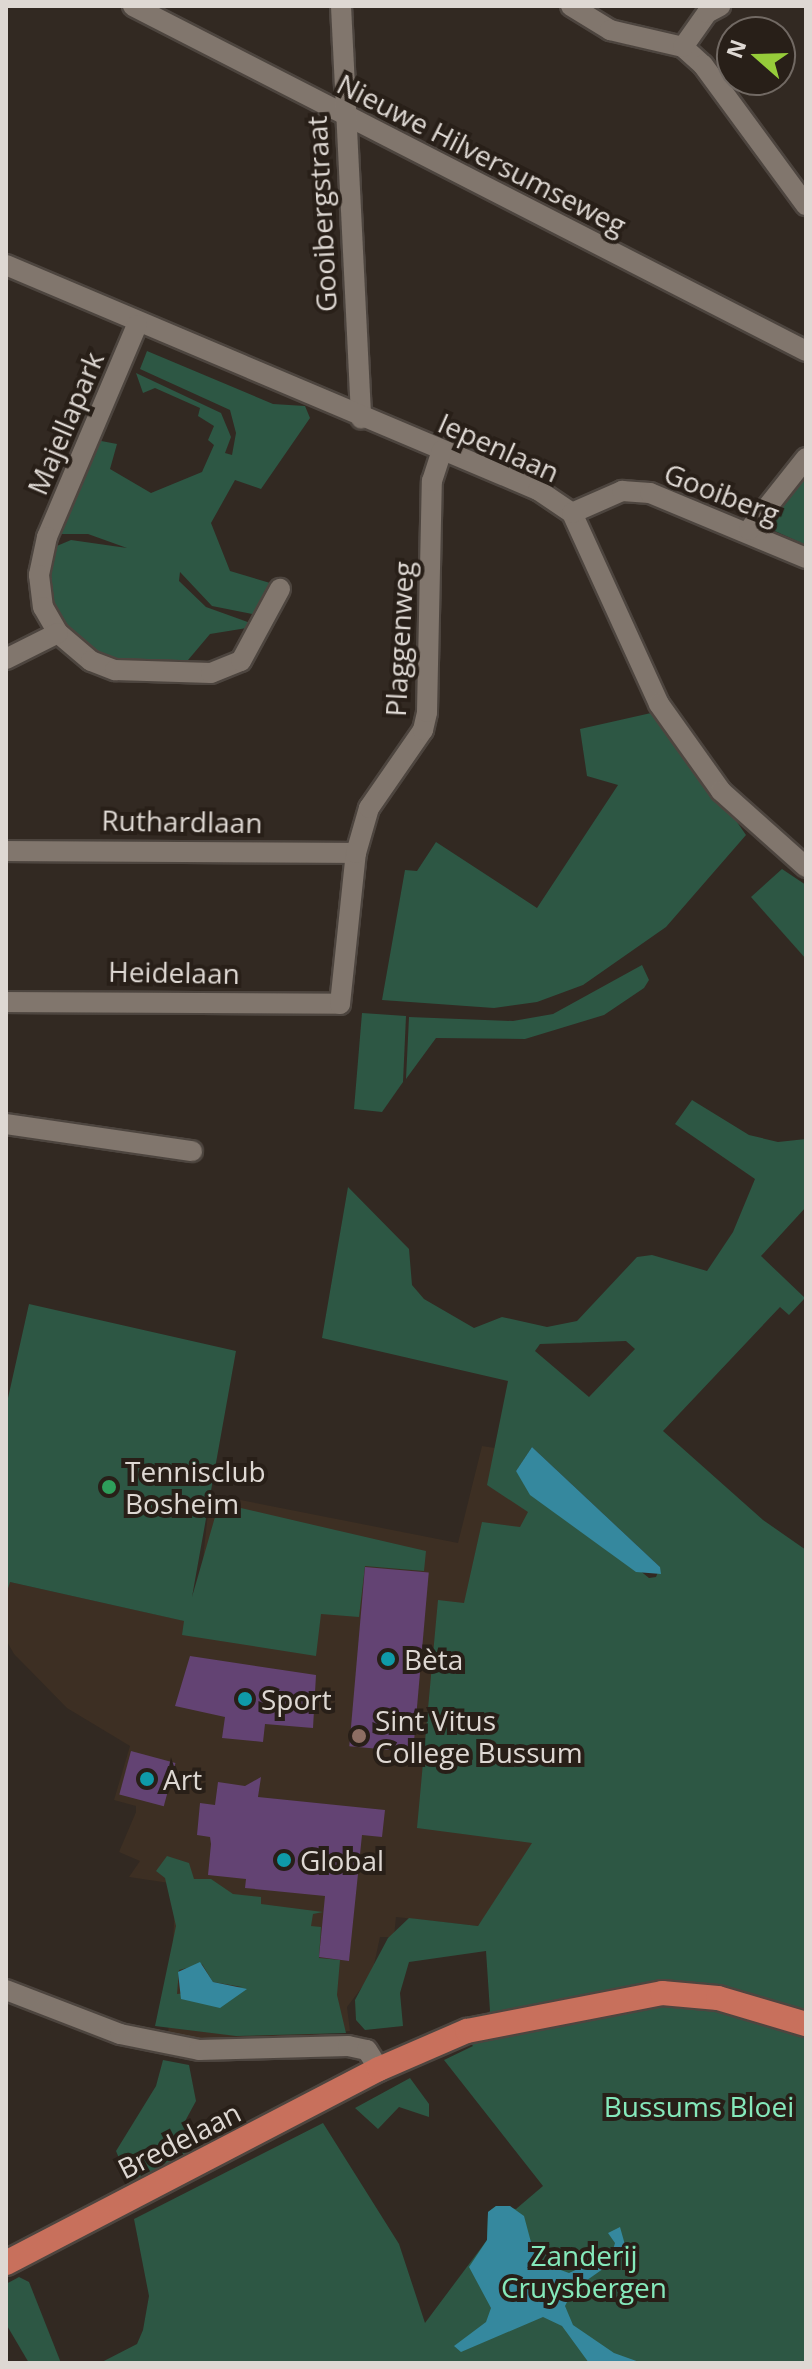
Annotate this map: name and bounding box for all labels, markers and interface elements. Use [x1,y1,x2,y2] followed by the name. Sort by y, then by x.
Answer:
[716,16,796,96] north arrow
[718,35,752,62] text: N
[332,66,632,242] street label: Nieuwe Hilversumseweg
[299,115,343,313] street label: Gooibergstraat
[20,346,110,500] street label: Majellapark
[433,405,565,489] street label: Iepenlaan
[660,456,784,530] street label: Gooiberg
[378,561,420,717] street label: Plaggenweg
[101,803,263,839] street label: Ruthardlaan
[108,954,240,990] street label: Heidelaan
[125,1454,266,1520] place label: Tennisclub Bosheim
[100,1478,118,1496] marker: Tennisclub Bosheim
[404,1642,463,1676] place label: Bèta
[379,1650,397,1668] marker: Bèta
[261,1682,332,1716] place label: Sport
[236,1690,254,1708] marker: Sport
[375,1703,583,1769] place label: Sint Vitus College Bussum
[350,1727,368,1745] marker: Sint Vitus College Bussum
[163,1762,202,1796] place label: Art
[138,1770,156,1788] marker: Art
[300,1843,384,1877] place label: Global
[275,1851,293,1869] marker: Global
[604,2089,794,2123] park label: Bussums Bloei
[112,2095,246,2185] street label: Bredelaan
[501,2238,667,2304] park label: Zanderij Cruysbergen

